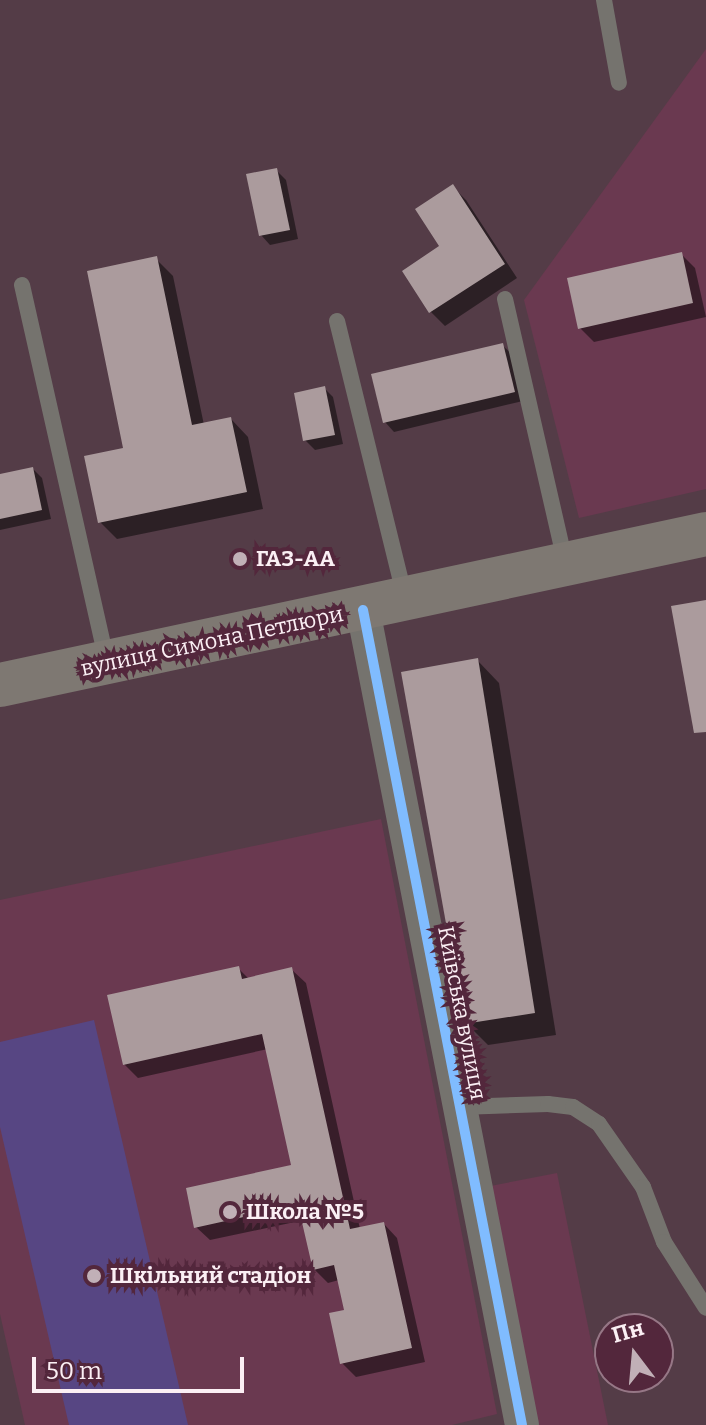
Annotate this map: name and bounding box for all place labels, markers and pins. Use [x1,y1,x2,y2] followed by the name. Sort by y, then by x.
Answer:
[256,546,335,572] place label: ГАЗ-АА
[231,550,249,568] marker: ГАЗ-АА
[246,1199,364,1225] place label: Школа №5
[221,1203,239,1221] marker: Школа №5
[110,1263,311,1289] place label: Шкільний стадіон
[85,1267,103,1285] marker: Шкільний стадіон

